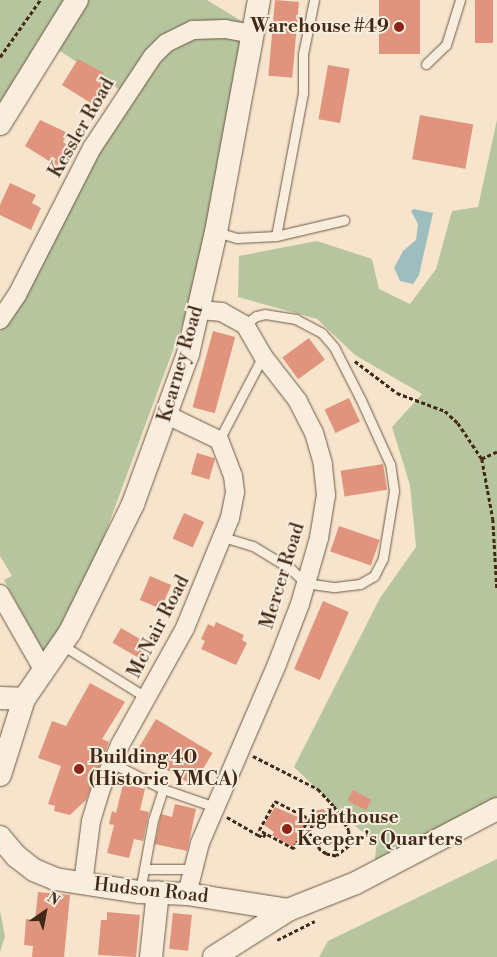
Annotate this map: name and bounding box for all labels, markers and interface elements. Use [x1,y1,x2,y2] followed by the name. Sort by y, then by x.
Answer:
[250,16,389,38] place label: Warehouse #49
[393,21,405,33] marker: Warehouse #49
[44,74,120,182] street label: Kessler Road
[154,303,208,425] street label: Kearney Road
[256,520,310,632] street label: Mercer Road
[123,572,195,682] street label: McNair Road
[89,747,238,791] place label: Building 40 (Historic YMCA)
[73,763,85,775] marker: Building 40 (Historic YMCA)
[297,807,463,851] place label: Lighthouse Keeper's Quarters
[281,823,293,835] marker: Lighthouse Keeper's Quarters
[93,874,209,908] street label: Hudson Road
[20,887,70,937] north arrow
[44,889,63,910] text: N

